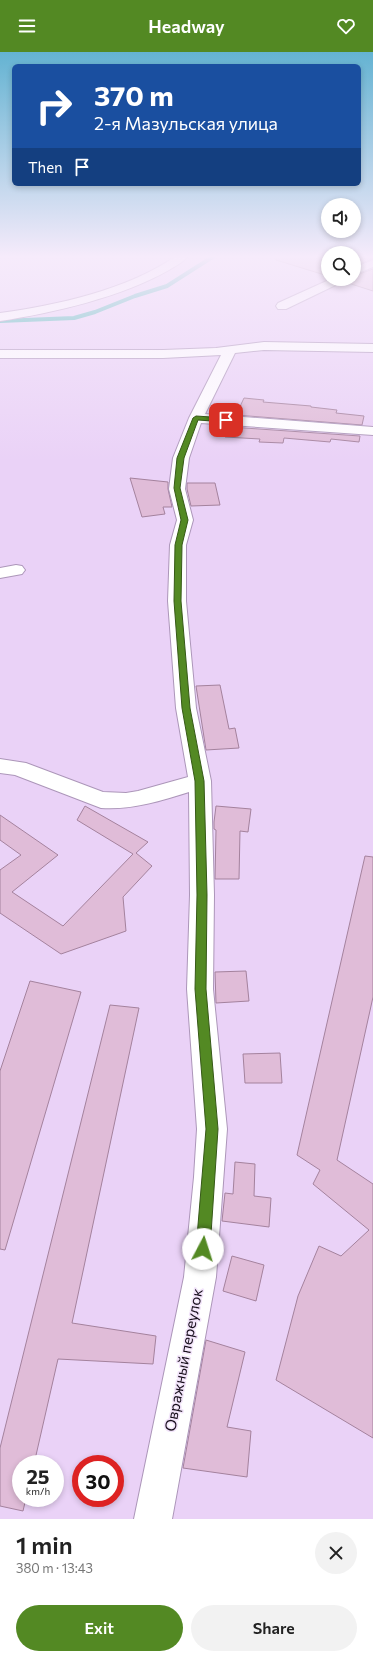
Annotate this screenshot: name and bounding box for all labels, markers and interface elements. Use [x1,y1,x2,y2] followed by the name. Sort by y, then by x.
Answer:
[16,15,38,37] icon: menu
[148,15,225,37] text: Headway
[335,15,357,37] icon: heart
[94,78,174,112] text: 370 m
[28,80,80,132] icon: right
[94,112,278,134] text: 2-я Мазульская улица
[71,156,93,178] icon: arrive
[28,158,63,176] text: Then
[321,198,361,286] map controls
[321,198,361,238] button: sound
[321,246,361,286] button: search
[209,403,243,437] pin
[215,409,237,431] icon: arrive
[182,1228,224,1270] position arrow
[160,1287,206,1433] street label: Овражный переулок
[72,1455,124,1507] speed limit sign: 30
[26,1464,50,1488] text: 25
[26,1485,50,1497] text: km/h
[16,1530,73,1559] text: 1 min
[315,1532,357,1574] button: close
[16,1560,93,1576] text: 380 m · 13:43
[16,1605,183,1651] button: Exit
[191,1605,357,1651] button: Share

